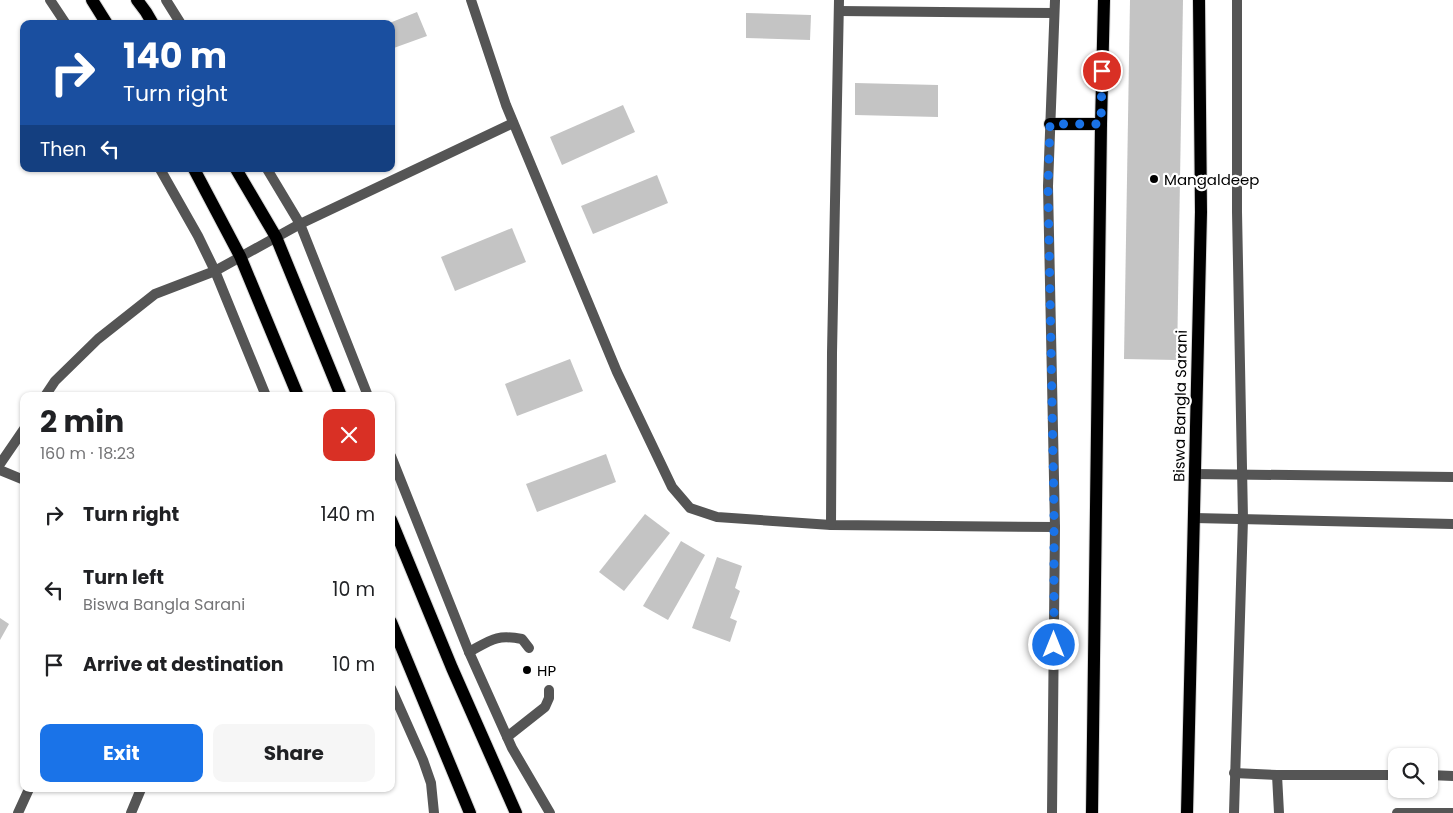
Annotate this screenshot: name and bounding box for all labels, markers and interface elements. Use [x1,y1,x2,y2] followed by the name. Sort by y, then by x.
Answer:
[123,31,227,80] text: 140 m
[40,40,105,105] icon: right
[1081,50,1123,92] pin
[1088,57,1116,85] icon: arrive
[123,78,228,109] text: Turn right
[96,135,124,163] icon: left
[40,136,86,163] text: Then
[1164,169,1260,190] place label: Mangaldeep
[1148,173,1160,185] marker: Mangaldeep
[1168,330,1192,482] street label: Biswa Bangla Sarani
[40,400,124,443] text: 2 min
[323,409,375,461] button: close
[40,442,135,465] text: 160 m · 18:23
[40,501,68,529] icon: right
[83,501,179,528] text: Turn right
[320,501,375,528] text: 140 m
[83,564,164,591] text: Turn left
[40,576,68,604] icon: left
[332,576,375,603] text: 10 m
[83,593,245,616] text: Biswa Bangla Sarani
[1027,618,1079,670] position arrow
[40,651,68,679] icon: arrive
[83,651,284,678] text: Arrive at destination
[332,651,375,678] text: 10 m
[537,660,556,681] place label: HP
[521,664,533,676] marker: HP
[40,724,203,782] button: Exit
[213,724,375,782] button: Share
[1388,748,1438,798] map controls
[1388,748,1438,798] button: search

